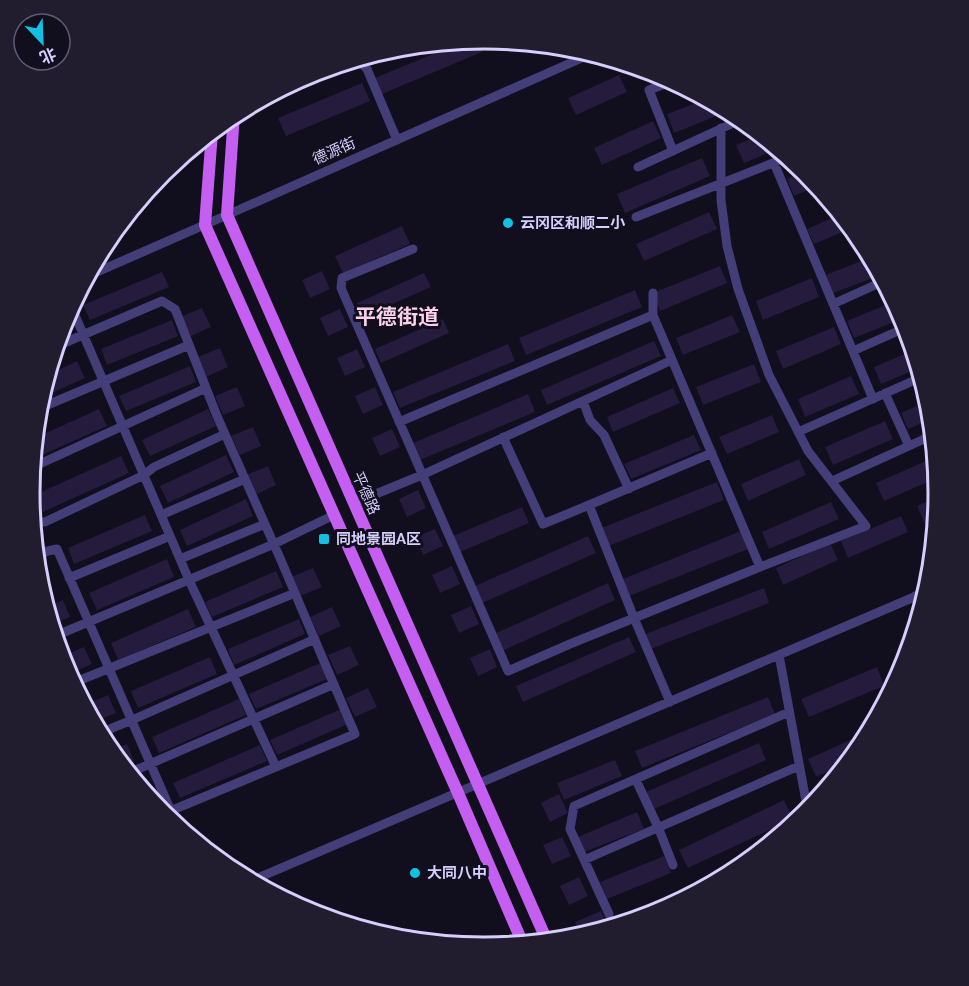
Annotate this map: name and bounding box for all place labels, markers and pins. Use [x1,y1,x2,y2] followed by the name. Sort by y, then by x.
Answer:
[520,214,626,232] place label: 云冈区和顺二小
[501,216,515,230] marker: 云冈区和顺二小
[336,530,421,548] place label: 同地景园A区
[317,532,331,546] marker: 同地景园A区
[427,864,487,882] place label: 大同八中
[408,866,422,880] marker: 大同八中

